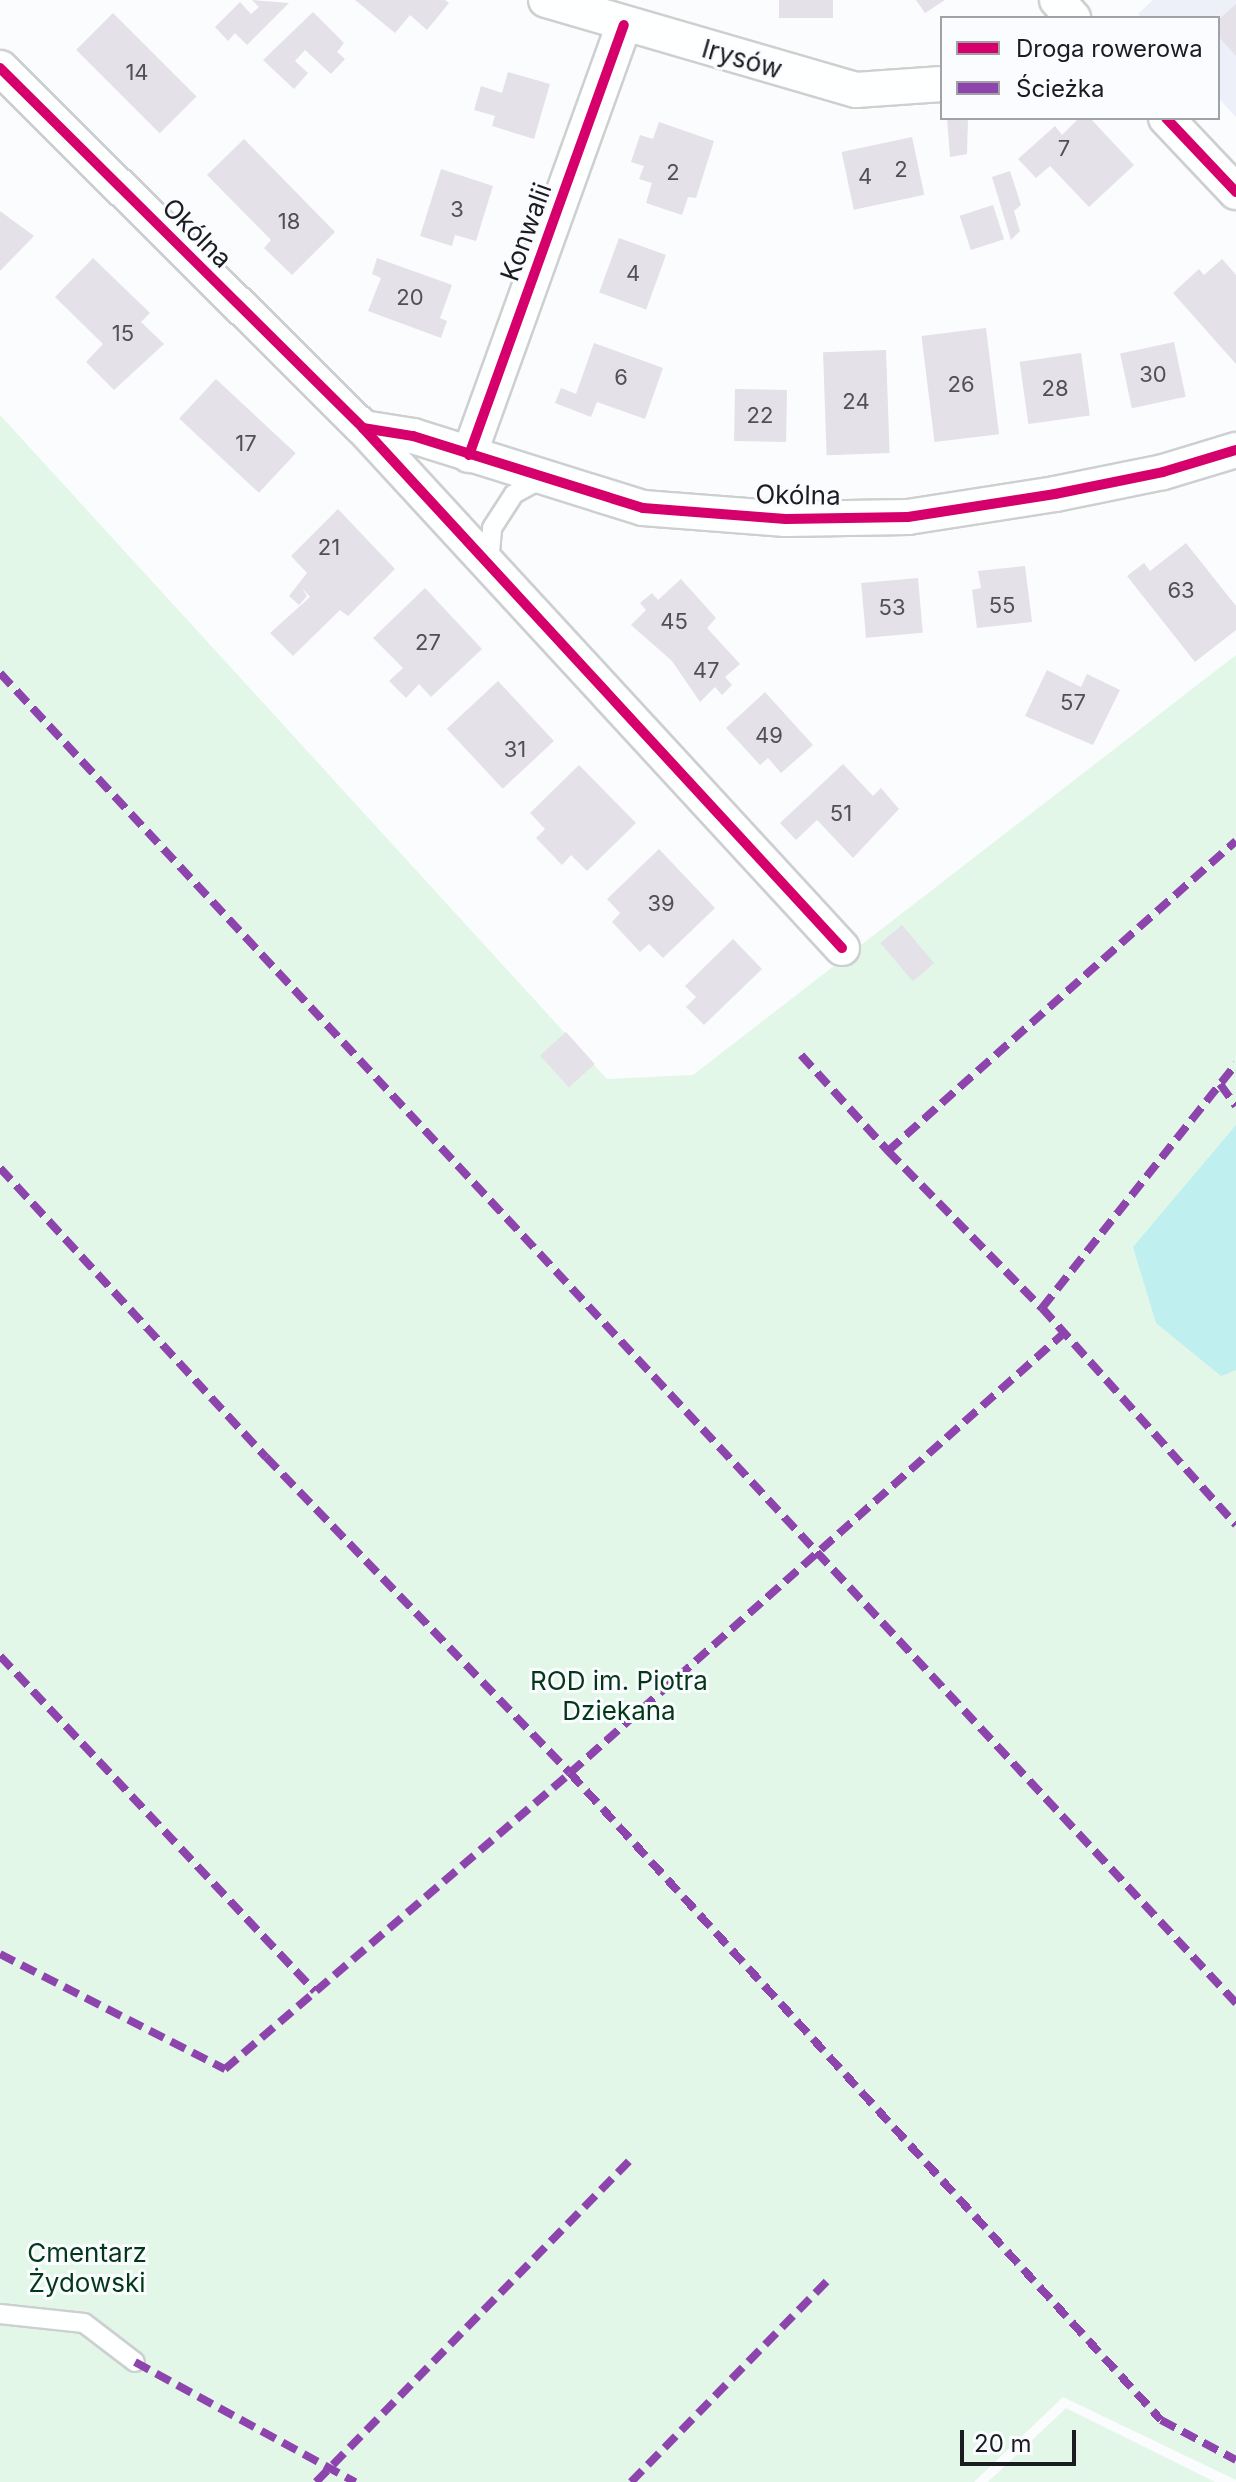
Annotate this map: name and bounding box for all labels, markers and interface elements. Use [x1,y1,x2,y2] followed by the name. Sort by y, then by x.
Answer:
[940,16,1220,120] legend
[698,33,786,85] street label: Irysów
[1016,34,1203,63] text: Droga rowerowa
[125,60,149,86] house number: 14
[1016,74,1104,103] text: Ścieżka
[1058,136,1070,162] house number: 7
[894,157,908,183] house number: 2
[666,160,680,186] house number: 2
[858,164,872,190] house number: 4
[494,179,558,285] street label: Konwalii
[156,192,238,274] street label: Okólna
[450,197,464,223] house number: 3
[278,209,300,235] house number: 18
[626,261,640,287] house number: 4
[396,285,424,311] house number: 20
[112,321,134,347] house number: 15
[1139,362,1167,388] house number: 30
[614,365,628,391] house number: 6
[947,372,975,398] house number: 26
[1041,376,1069,402] house number: 28
[842,389,870,415] house number: 24
[747,403,773,429] house number: 22
[235,431,257,457] house number: 17
[755,479,841,511] street label: Okólna
[318,535,340,561] house number: 21
[1167,578,1195,604] house number: 63
[989,593,1015,619] house number: 55
[879,595,905,621] house number: 53
[660,609,688,635] house number: 45
[415,630,441,656] house number: 27
[693,658,719,684] house number: 47
[1060,690,1086,716] house number: 57
[755,723,783,749] house number: 49
[504,737,526,763] house number: 31
[830,801,852,827] house number: 51
[647,891,675,917] house number: 39
[530,1665,708,1726] park label: ROD im. Piotra Dziekana
[27,2237,147,2298] park label: Cmentarz Żydowski
[964,2414,1080,2464] scale bar
[974,2429,1032,2458] text: 20 m

